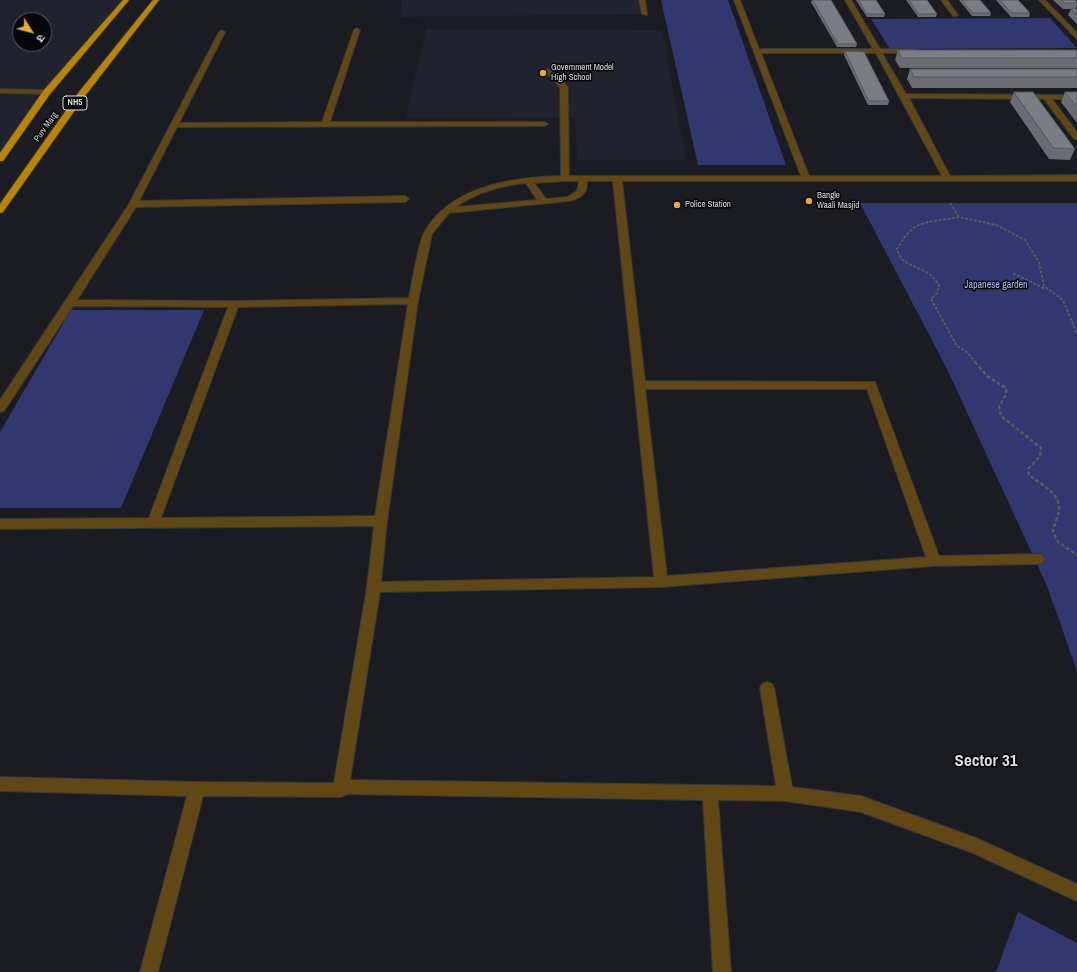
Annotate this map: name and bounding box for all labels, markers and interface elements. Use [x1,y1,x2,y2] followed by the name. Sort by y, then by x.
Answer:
[12,12,52,52] north arrow
[33,32,48,45] text: उ
[551,63,614,84] place label: Government Model High School
[538,68,548,78] marker: Government Model High School
[63,96,87,110] road number: NH5
[32,110,60,144] street label: Purv Marg
[817,191,859,212] place label: Bangle Waali Masjid
[804,196,814,206] marker: Bangle Waali Masjid
[672,200,682,210] marker: Police Station
[685,200,731,210] place label: Police Station
[964,279,1028,291] park label: Japanese garden
[955,751,1017,771] district label: Sector 31

